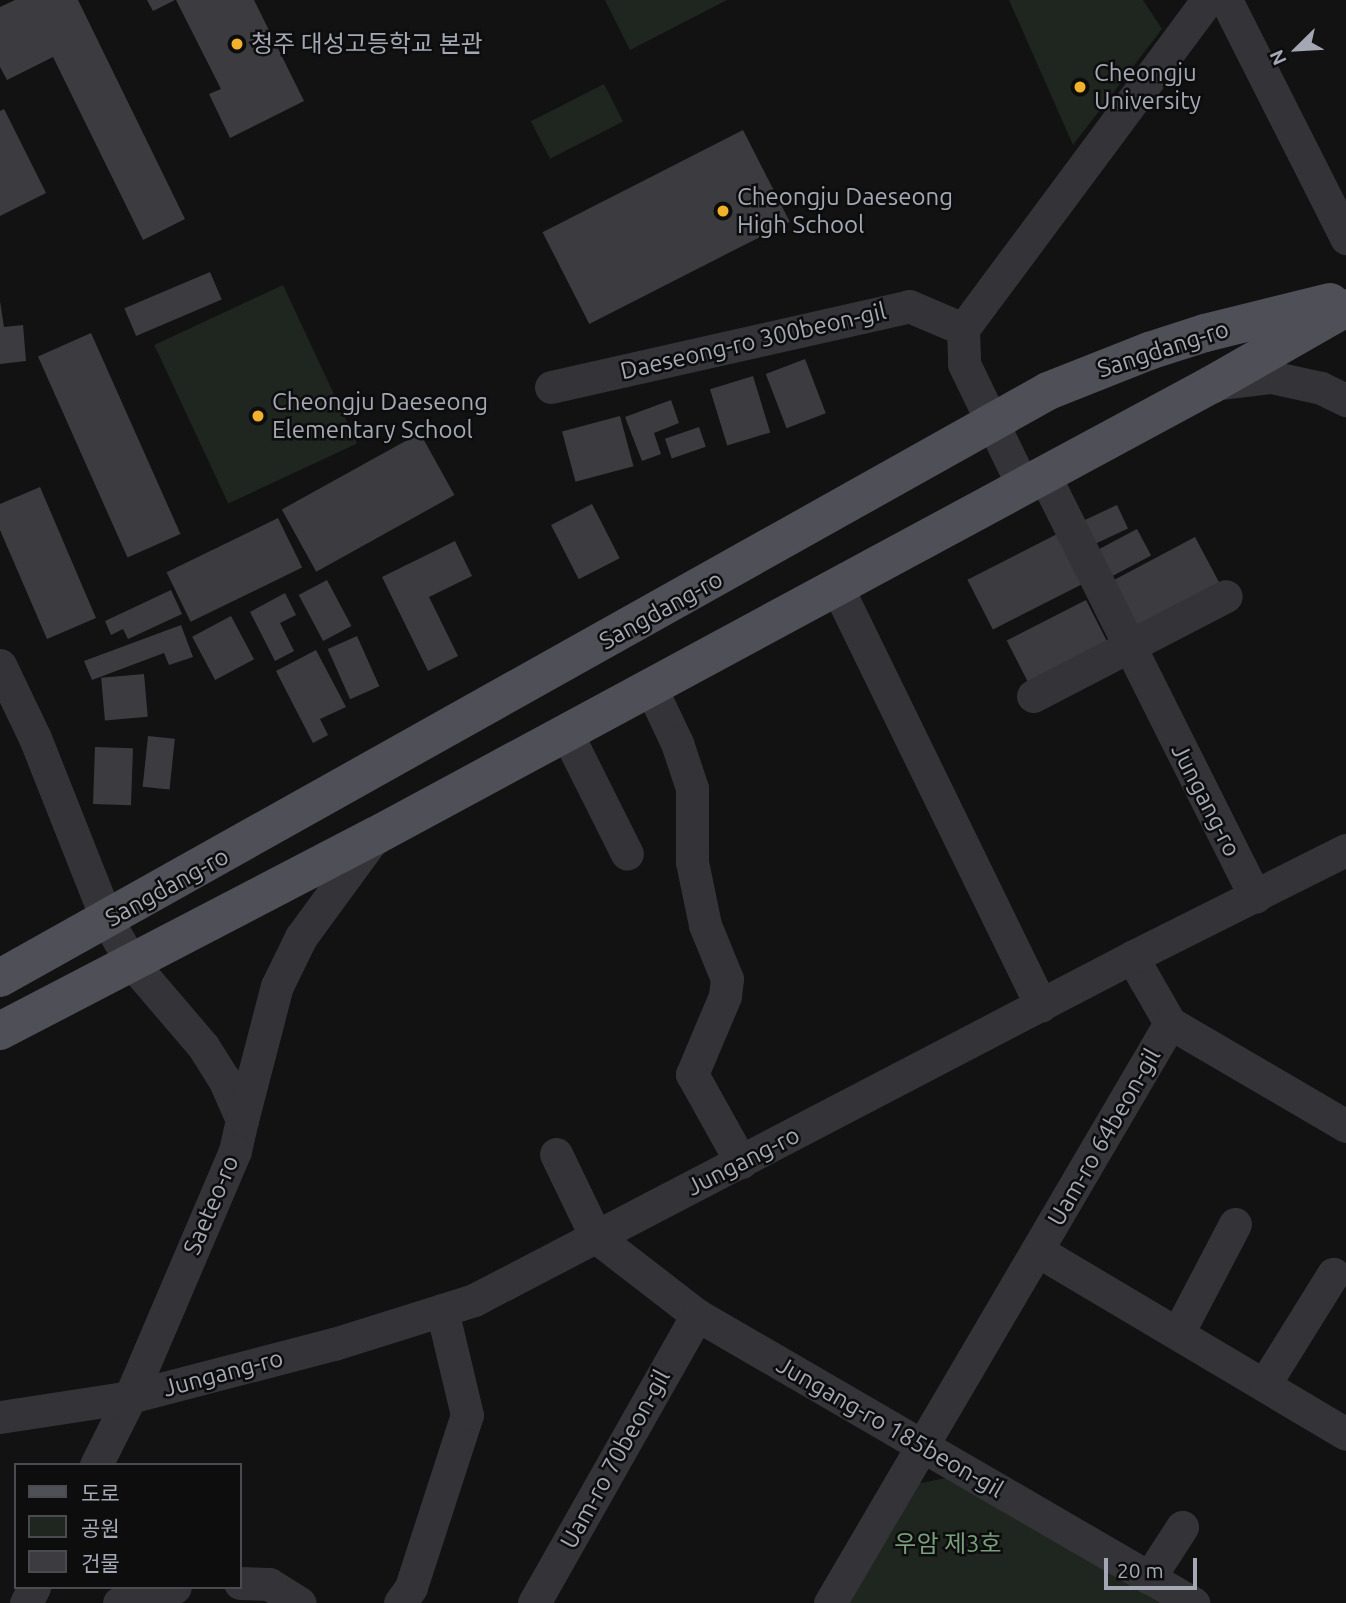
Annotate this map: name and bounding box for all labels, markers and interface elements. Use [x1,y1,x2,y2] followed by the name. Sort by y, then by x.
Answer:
[1262,14,1332,84] north arrow
[251,30,483,58] place label: 청주 대성고등학교 본관
[229,36,245,52] marker: 청주 대성고등학교 본관
[1265,47,1291,68] text: N
[1094,59,1201,115] place label: Cheongju University
[1072,79,1088,95] marker: Cheongju University
[737,183,953,239] place label: Cheongju Daeseong High School
[715,203,731,219] marker: Cheongju Daeseong High School
[617,296,889,386] street label: Daeseong-ro 300beon-gil
[1094,314,1232,384] street label: Sangdang-ro
[272,388,488,444] place label: Cheongju Daeseong Elementary School
[250,408,266,424] marker: Cheongju Daeseong Elementary School
[594,564,728,656] street label: Sangdang-ro
[1165,739,1247,861] street label: Jungang-ro
[100,841,234,933] street label: Sangdang-ro
[1042,1043,1166,1231] street label: Uam-ro 64beon-gil
[682,1120,804,1202] street label: Jungang-ro
[177,1151,245,1259] street label: Saeteo-ro
[160,1343,286,1403] street label: Jungang-ro
[772,1350,1008,1504] street label: Jungang-ro 185beon-gil
[554,1365,676,1553] street label: Uam-ro 70beon-gil
[14,1463,242,1589] legend
[81,1481,120,1505] text: 도로
[81,1516,120,1540] text: 공원
[894,1530,1002,1558] park label: 우암 제3호
[1108,1544,1201,1588] scale bar
[81,1551,120,1575] text: 건물
[1117,1558,1164,1582] text: 20 m

